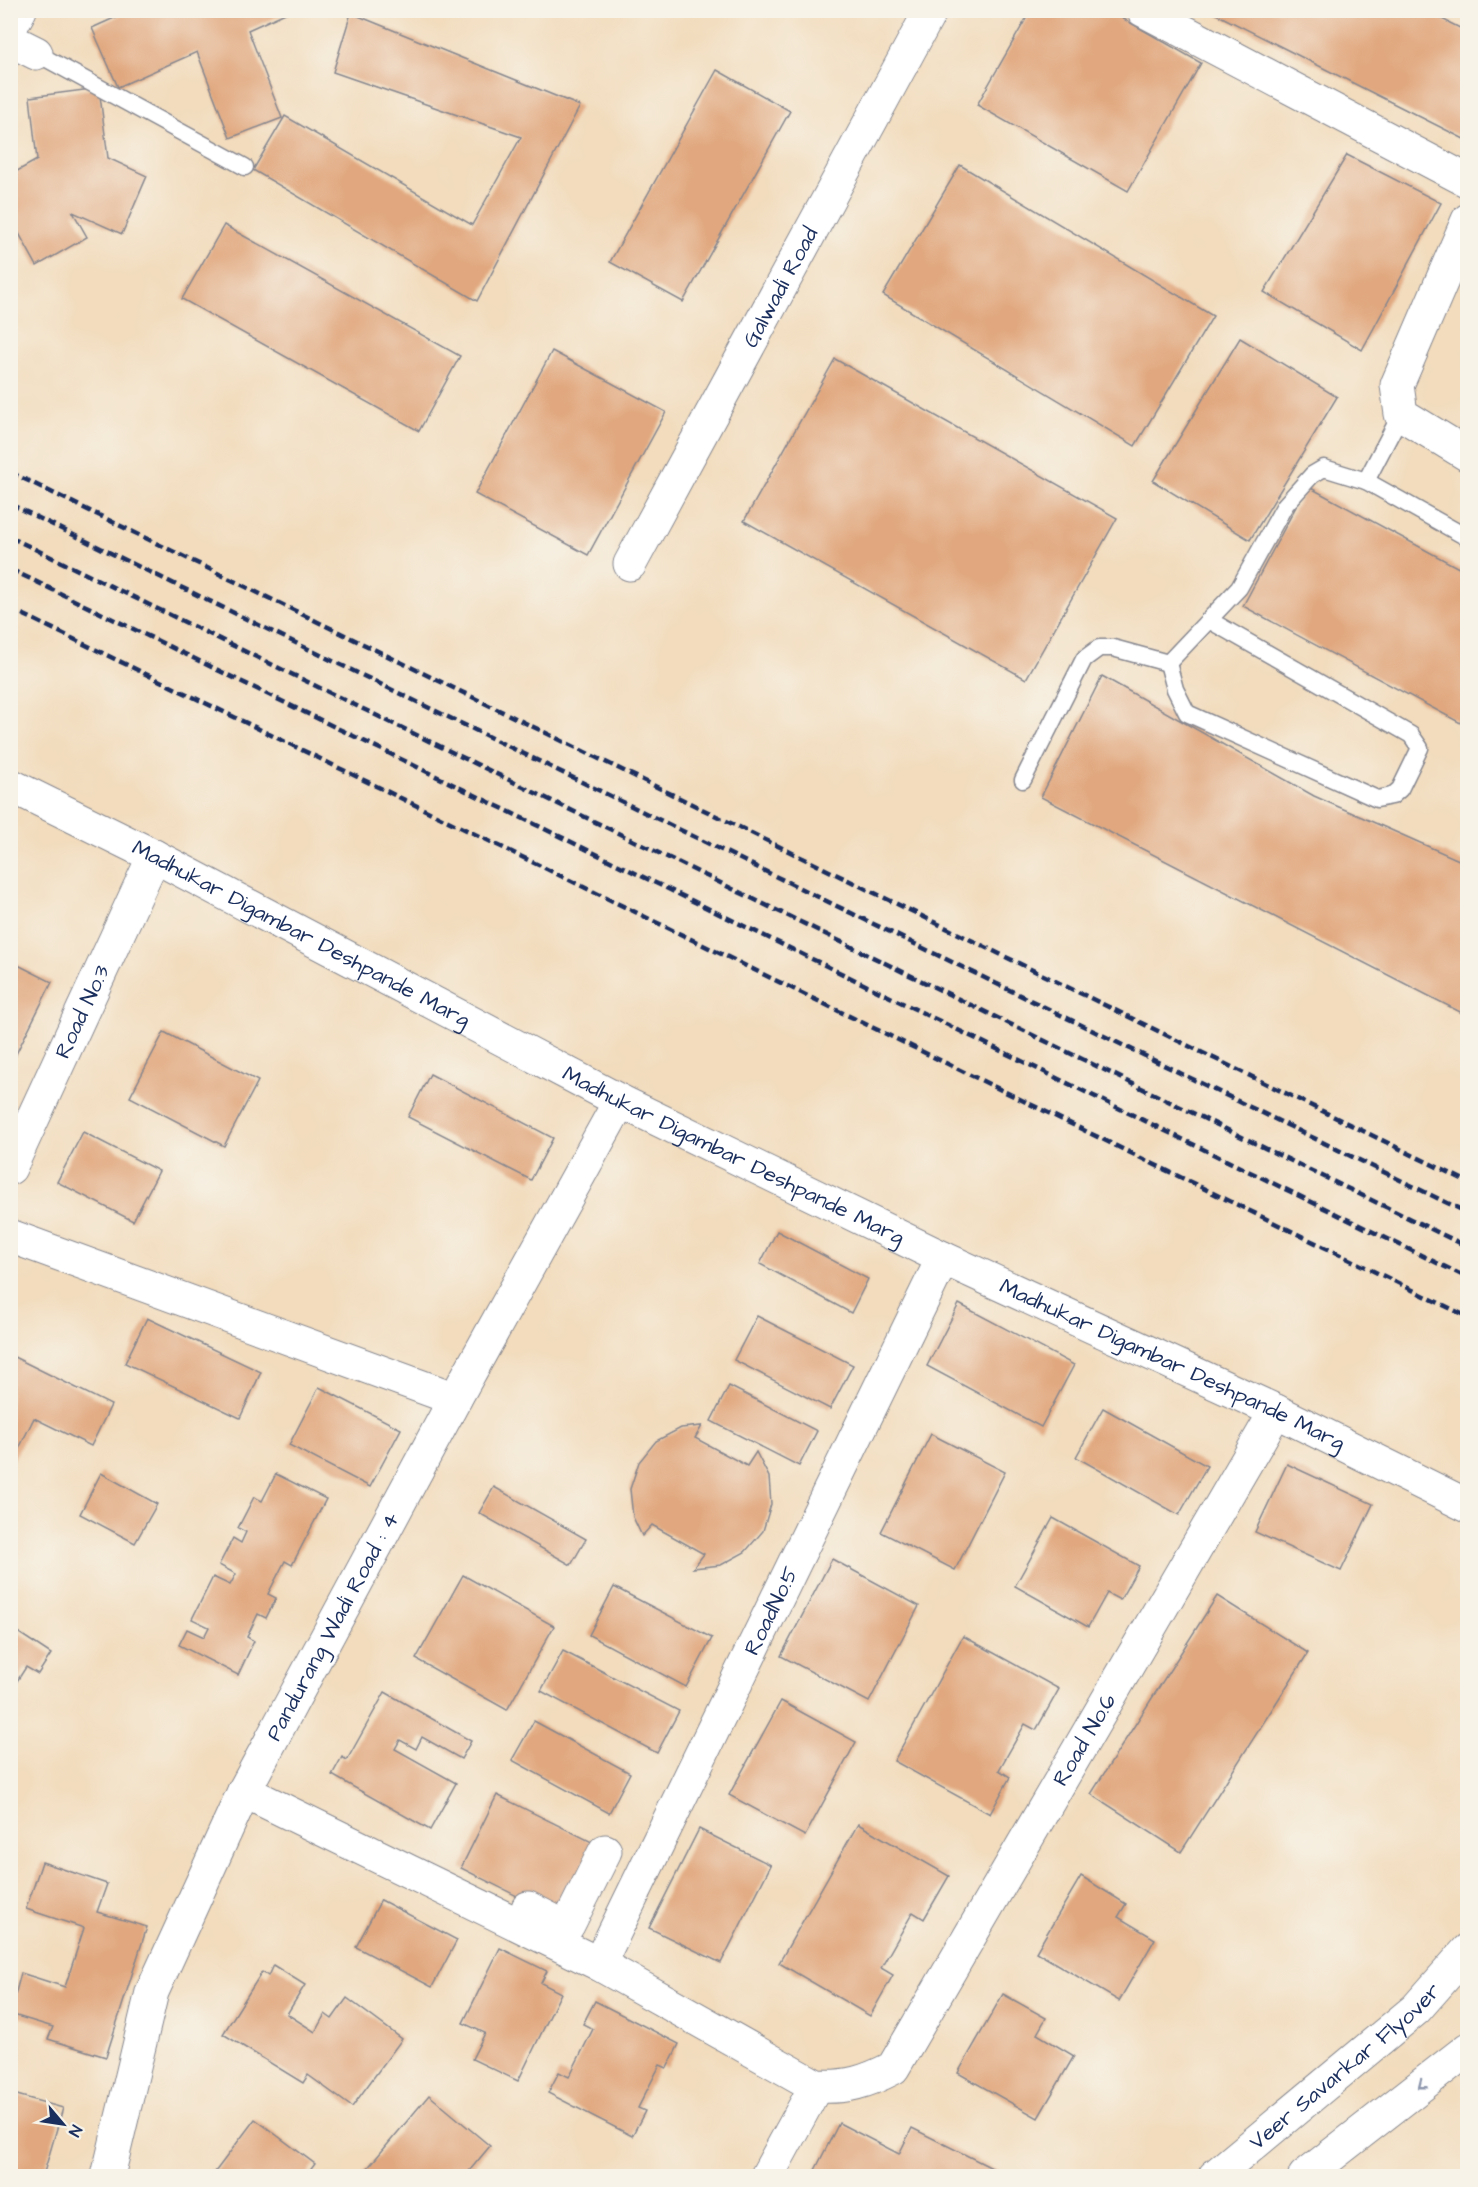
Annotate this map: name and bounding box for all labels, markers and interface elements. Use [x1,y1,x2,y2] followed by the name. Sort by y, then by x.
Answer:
[735,221,826,353] street label: Galwadi Road
[127,832,476,1036] street label: Madhukar Digambar Deshpande Marg
[47,960,117,1064] street label: Road No.3
[557,1058,910,1253] street label: Madhukar Digambar Deshpande Marg
[995,1271,1350,1459] street label: Madhukar Digambar Deshpande Marg
[258,1507,407,1746] street label: Pandurang Wadi Road : 4
[736,1561,806,1660] street label: RoadNo.5
[1045,1688,1124,1792] street label: Road No.6
[1242,1976,1448,2157] street label: Veer Savarkar Flyover
[1417,2078,1428,2089] one-way arrow
[33,2094,93,2154] north arrow
[63,2121,87,2141] text: N

